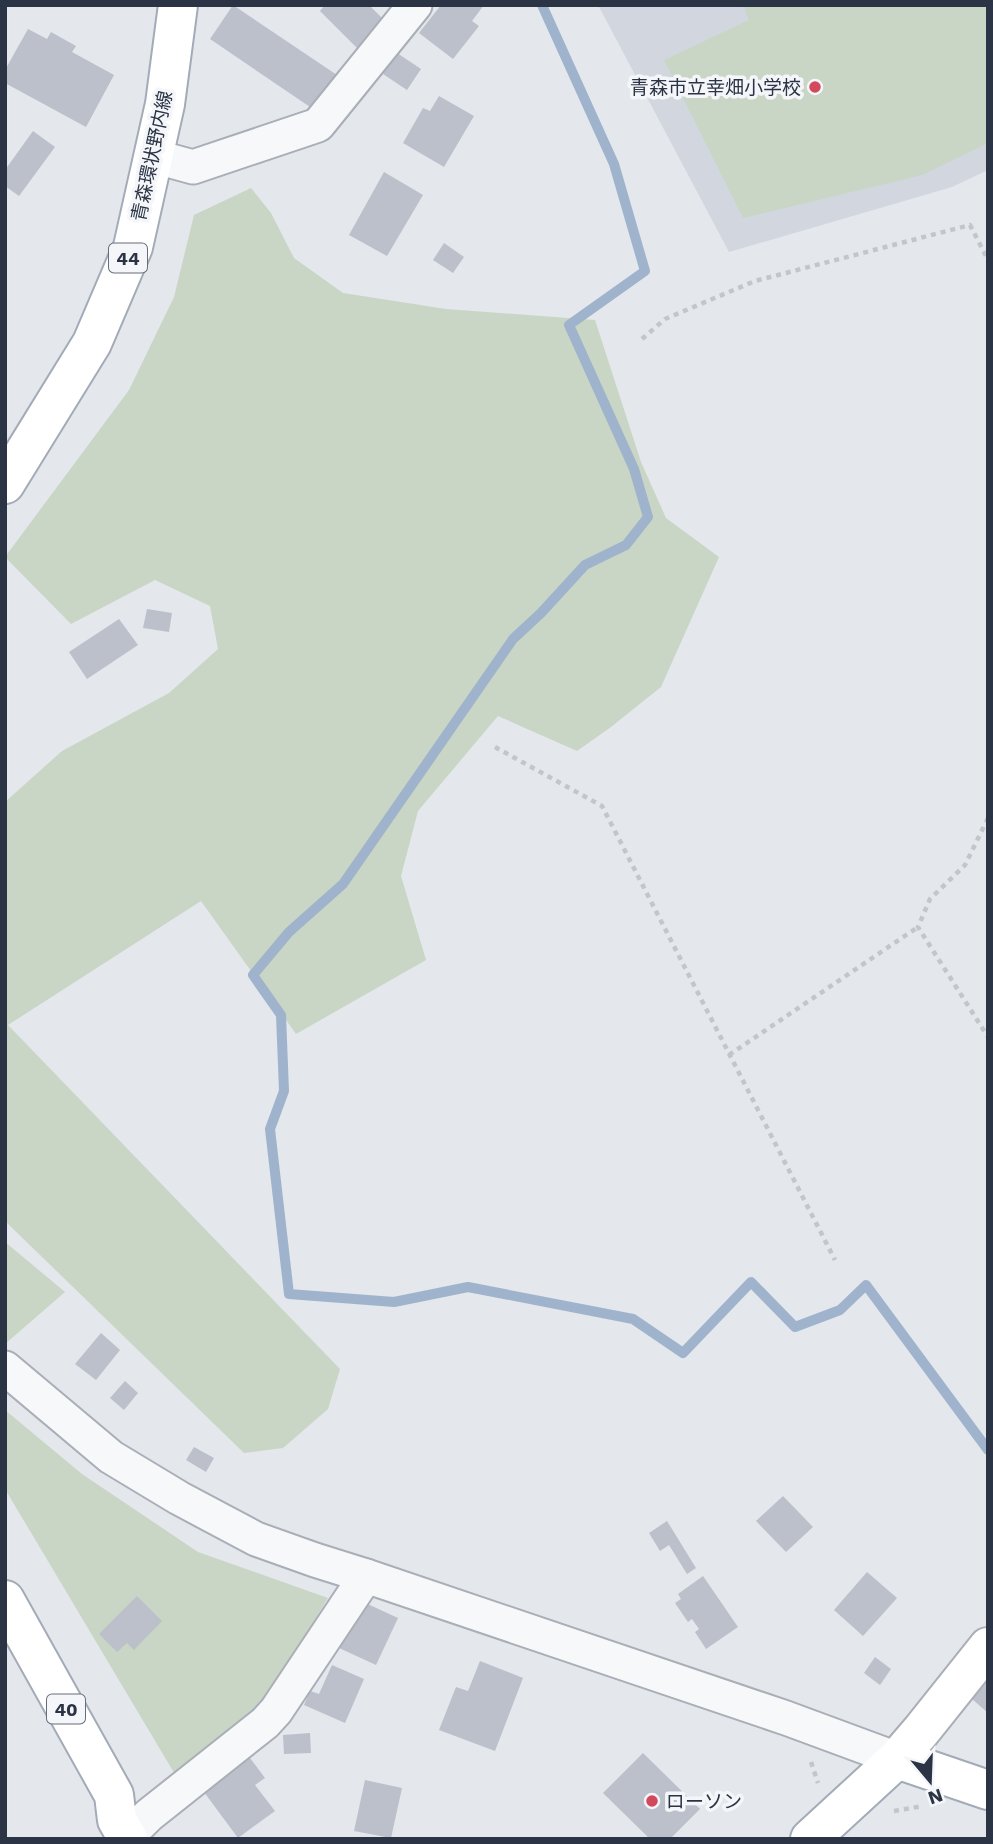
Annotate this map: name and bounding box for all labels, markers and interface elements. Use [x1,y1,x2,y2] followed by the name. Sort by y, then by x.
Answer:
[630,76,801,99] place label: 青森市立幸畑小学校
[807,79,823,95] marker: 青森市立幸畑小学校
[127,89,177,223] street label: 青森環状野内線
[109,244,147,272] road number: 44
[47,1694,85,1724] road number: 40
[895,1746,965,1816] north arrow
[925,1783,946,1810] text: N
[666,1790,742,1813] place label: ローソン
[644,1793,660,1809] marker: ローソン

